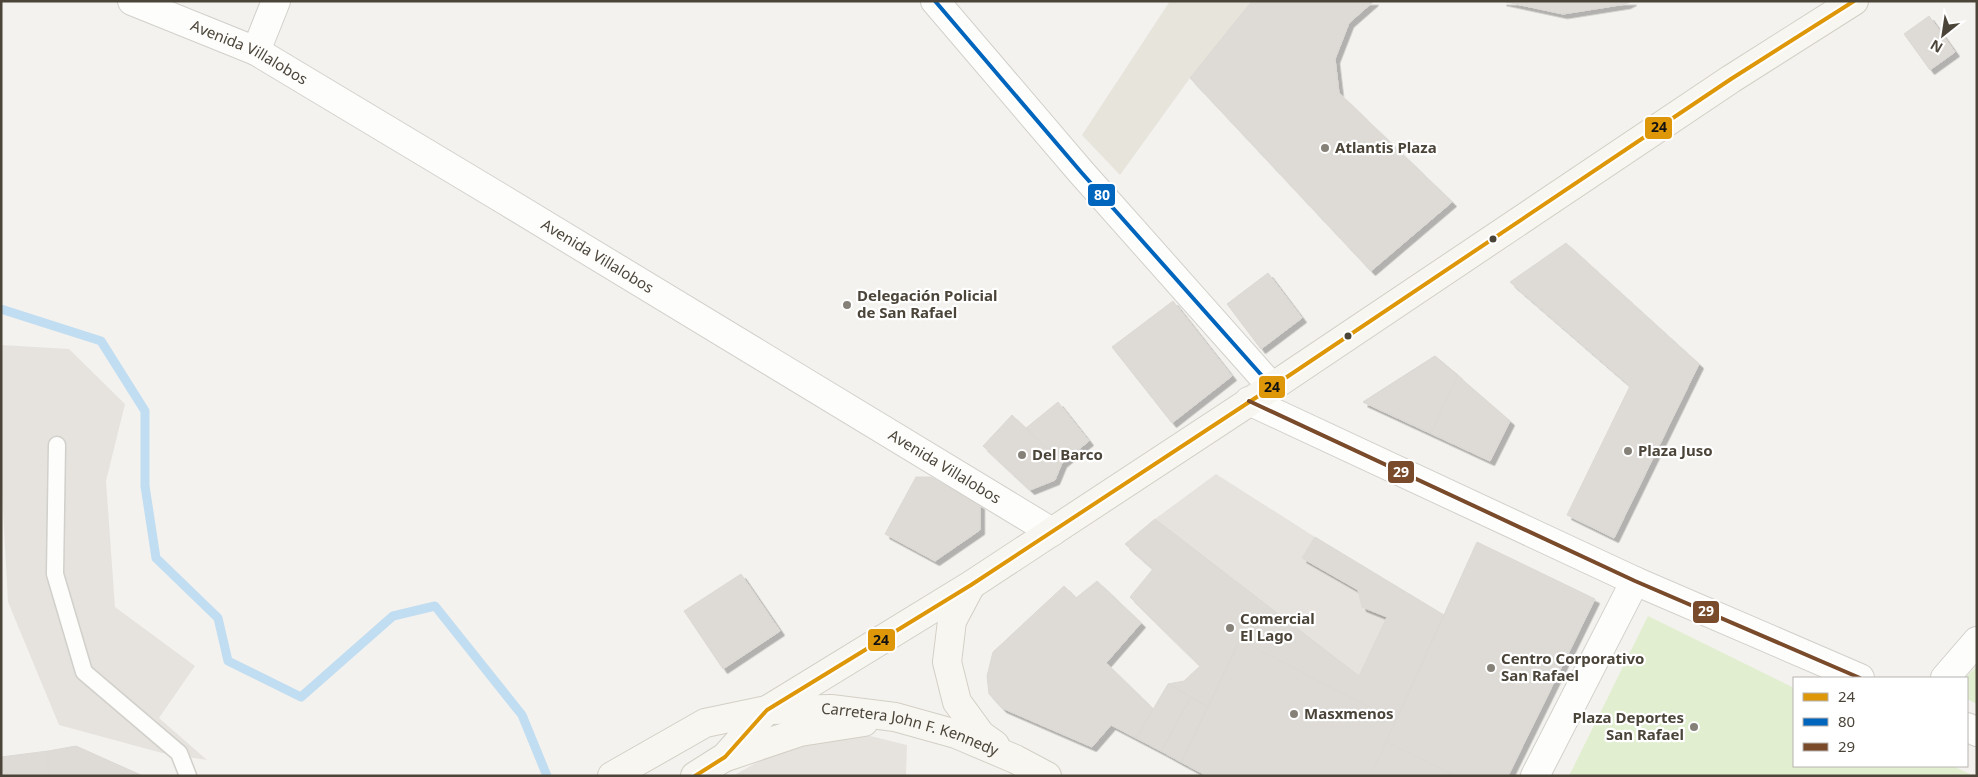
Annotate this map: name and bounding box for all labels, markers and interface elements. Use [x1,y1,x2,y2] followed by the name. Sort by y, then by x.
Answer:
[1918,10,1968,60] north arrow
[188,15,312,89] street label: Avenida Villalobos
[1927,36,1946,58] text: N
[1644,116,1673,140] line badge: 24
[1651,117,1667,136] text: 24
[1335,137,1437,157] place label: Atlantis Plaza
[1319,142,1331,154] marker: Atlantis Plaza
[1087,183,1116,207] line badge: 80
[1094,185,1110,204] text: 80
[538,214,658,297] street label: Avenida Villalobos
[1488,234,1498,244] unlabelled marker
[857,285,997,322] place label: Delegación Policial de San Rafael
[841,299,853,311] marker: Delegación Policial de San Rafael
[1343,331,1353,341] unlabelled marker
[1258,375,1286,399] line badge: 24
[1264,377,1280,396] text: 24
[885,424,1005,508] street label: Avenida Villalobos
[1638,440,1713,460] place label: Plaza Juso
[1032,444,1103,464] place label: Del Barco
[1622,445,1634,457] marker: Plaza Juso
[1016,449,1028,461] marker: Del Barco
[1387,460,1415,484] line badge: 29
[1393,462,1409,481] text: 29
[1692,600,1720,624] line badge: 29
[1698,601,1714,620] text: 29
[1240,608,1315,645] place label: Comercial El Lago
[1224,622,1236,634] marker: Comercial El Lago
[867,628,896,652] line badge: 24
[873,630,889,649] text: 24
[1501,648,1644,685] place label: Centro Corporativo San Rafael
[1485,662,1497,674] marker: Centro Corporativo San Rafael
[1793,677,1968,767] legend
[1838,686,1856,706] text: 24
[821,698,1002,760] street label: Carretera John F. Kennedy
[1304,703,1394,723] place label: Masxmenos
[1572,707,1684,744] place label: Plaza Deportes San Rafael
[1288,708,1300,720] marker: Masxmenos
[1838,711,1855,731] text: 80
[1688,721,1700,733] marker: Plaza Deportes San Rafael
[1838,736,1855,756] text: 29

